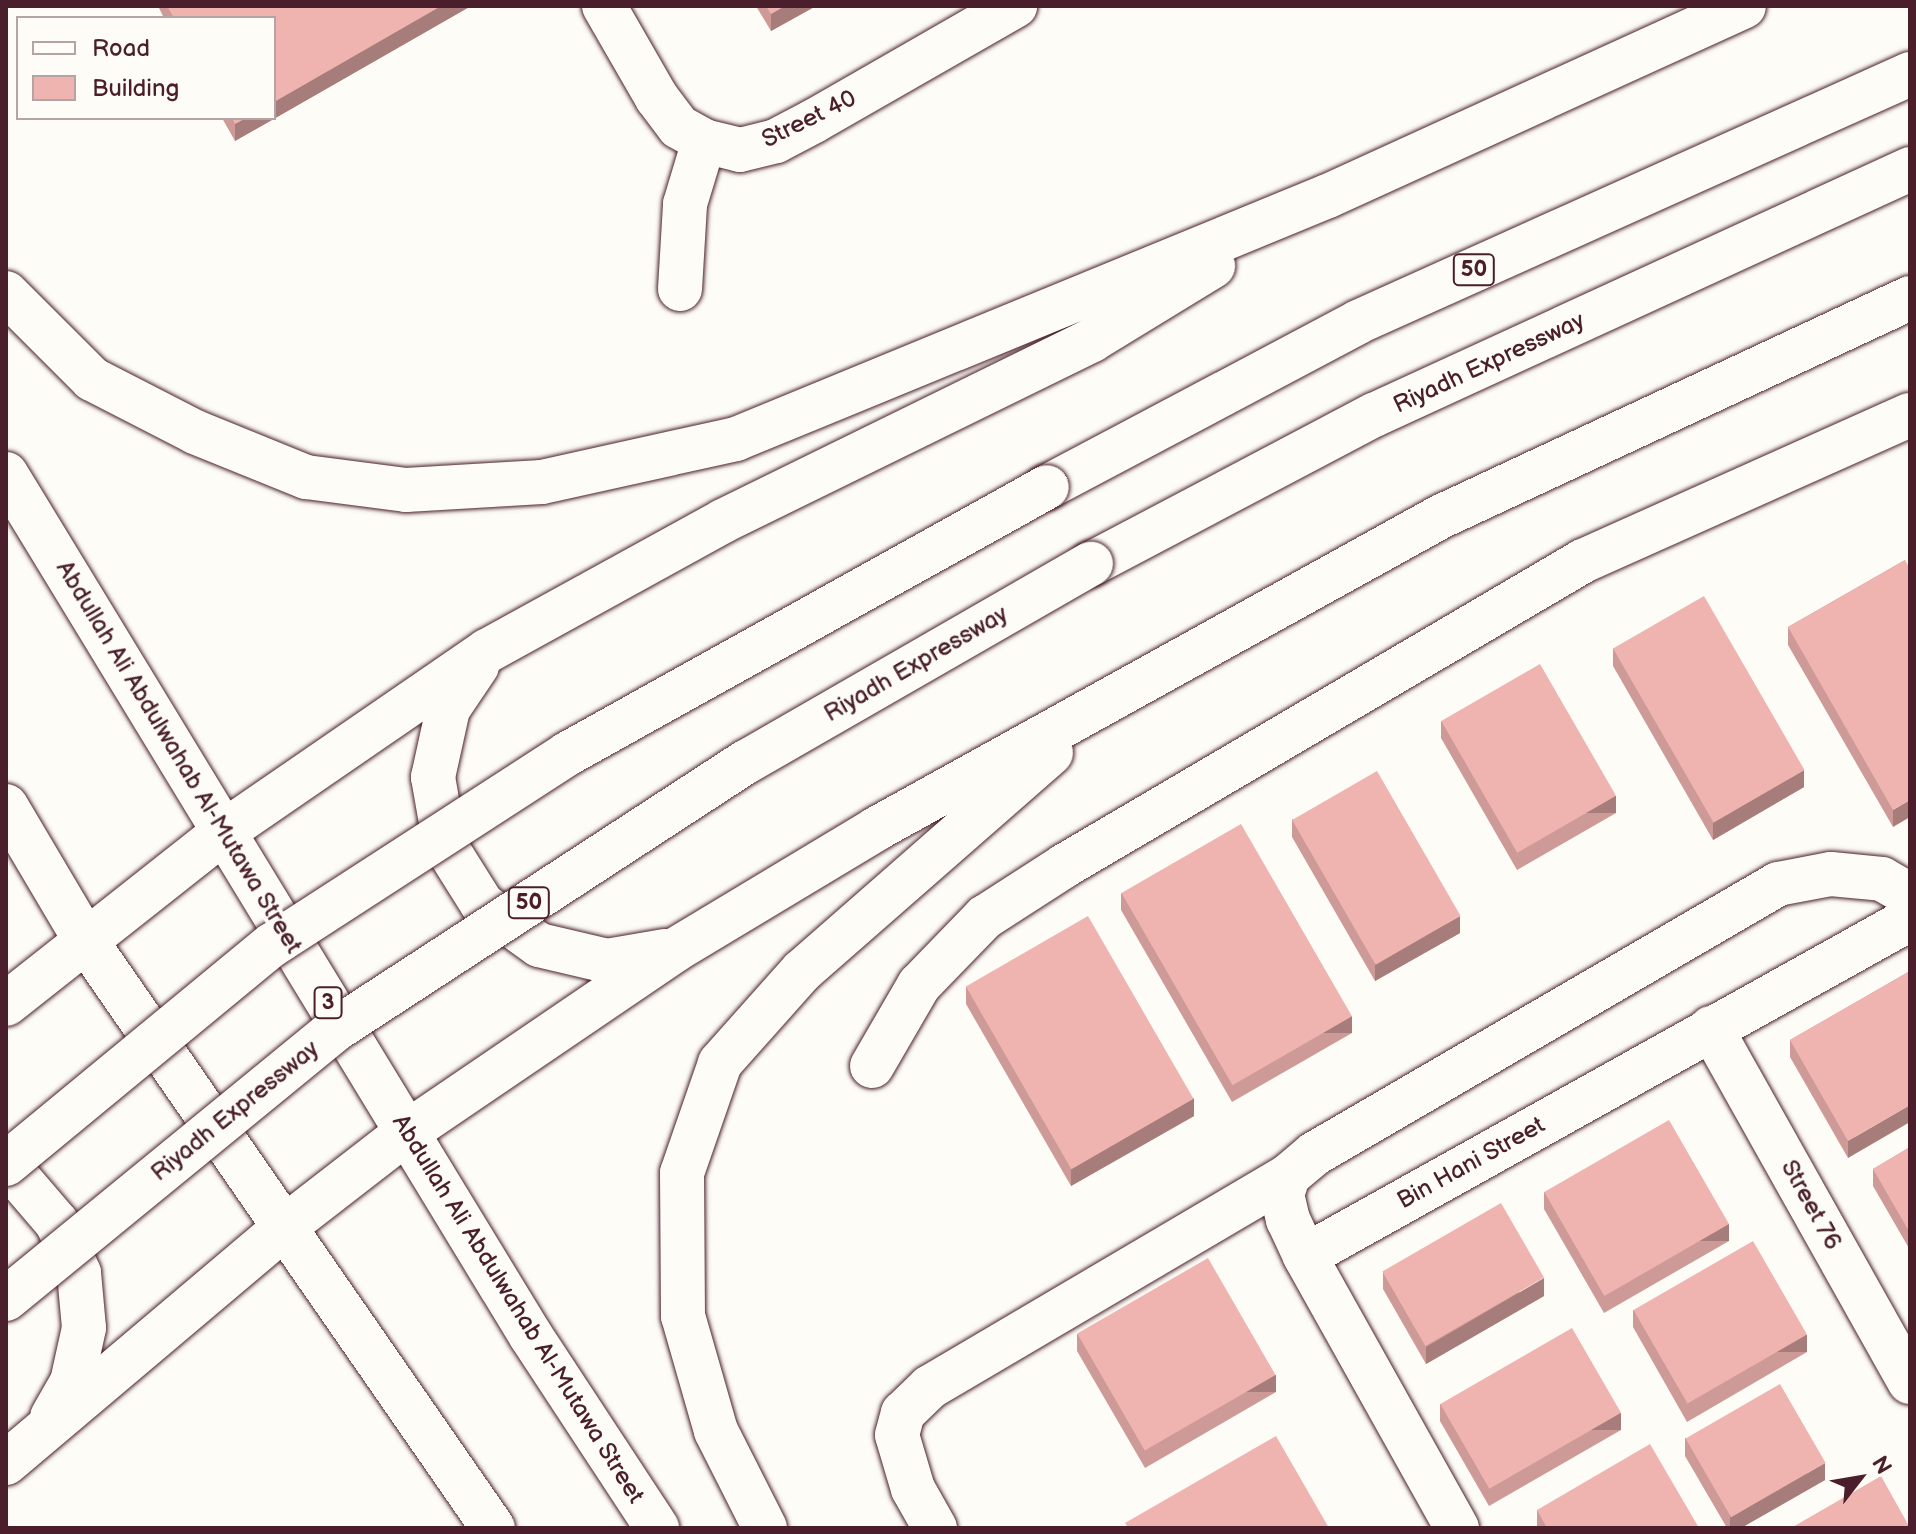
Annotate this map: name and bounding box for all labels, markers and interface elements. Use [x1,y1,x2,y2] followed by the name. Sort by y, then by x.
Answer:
[16,16,276,120] legend
[92,34,150,63] text: Road
[92,74,179,103] text: Building
[757,84,861,154] street label: Street 40
[1452,252,1496,288] road number: 50
[1389,306,1589,420] street label: Riyadh Expressway
[50,555,308,959] street label: Abdullah Ali Abdulwahab Al-Mutawa Street
[819,600,1013,728] street label: Riyadh Expressway
[507,885,551,921] road number: 50
[312,985,344,1021] road number: 3
[145,1035,325,1187] street label: Riyadh Expressway
[386,1109,650,1509] street label: Abdullah Ali Abdulwahab Al-Mutawa Street
[1392,1110,1550,1216] street label: Bin Hani Street
[1774,1155,1848,1255] street label: Street 76
[1820,1438,1900,1518] north arrow
[1865,1451,1897,1479] text: N

